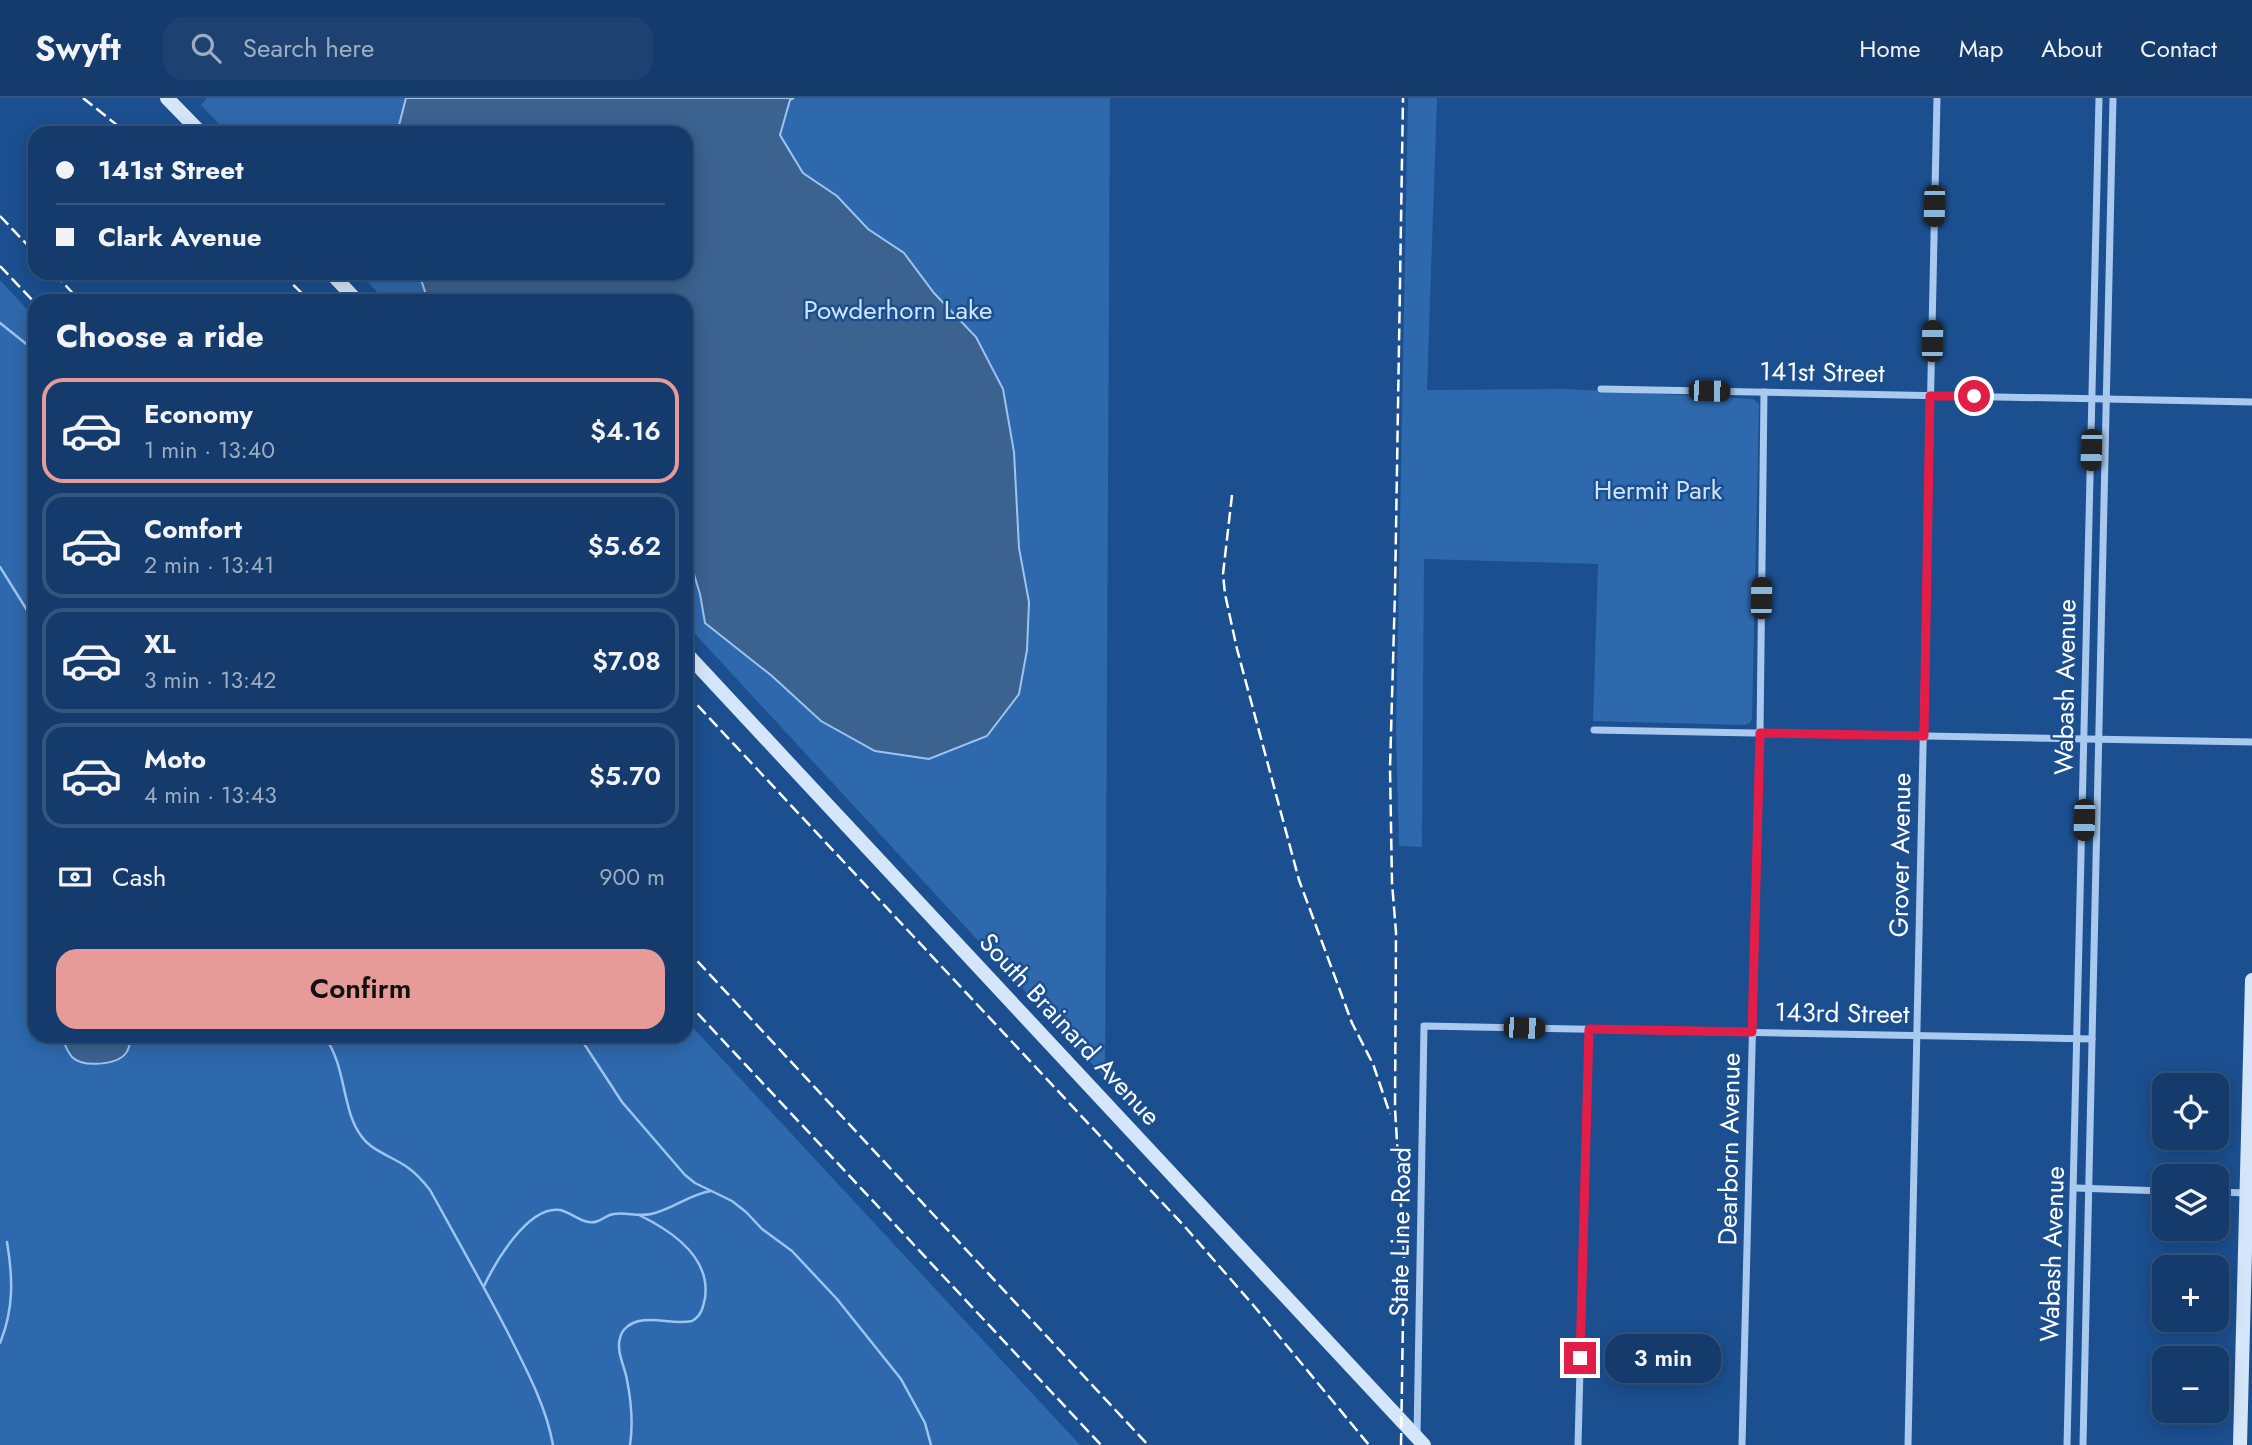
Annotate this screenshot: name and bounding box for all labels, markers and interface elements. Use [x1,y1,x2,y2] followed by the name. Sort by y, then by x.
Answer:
[163,17,653,80] search box
[35,25,121,72] text: Swyft
[187,29,225,67] icon: search
[243,29,374,67] text: Search here
[1859,31,1921,66] text: Home
[1959,31,2003,66] text: Map
[2041,31,2102,66] text: About
[2140,31,2217,66] text: Contact
[98,151,243,189] text: 141st Street
[1924,185,1945,227] car
[98,218,262,256] text: Clark Avenue
[804,291,992,329] park label: Powderhorn Lake
[56,313,264,359] text: Choose a ride
[1922,320,1943,362] car
[1759,352,1886,392] street label: 141st Street
[1688,380,1731,402] car
[1958,380,1990,412] route start
[144,395,253,433] text: Economy
[60,399,123,462] icon: car
[590,412,661,450] text: $4.16
[2080,429,2103,471] car
[144,433,275,467] text: 1 min · 13:40
[1594,471,1723,509] park label: Hermit Park
[144,510,242,548] text: Comfort
[60,514,123,577] icon: car
[588,527,661,565] text: $5.62
[144,548,274,582] text: 2 min · 13:41
[1751,577,1772,619] car
[2044,599,2086,775] street label: Wabash Avenue
[144,625,176,663] text: XL
[60,629,123,692] icon: car
[592,642,661,680] text: $7.08
[144,663,276,697] text: 3 min · 13:42
[144,740,206,778] text: Moto
[60,744,123,807] icon: car
[589,757,661,795] text: $5.70
[1880,772,1920,938] street label: Grover Avenue
[144,778,277,812] text: 4 min · 13:43
[2073,799,2096,841] car
[56,858,94,896] icon: cash
[112,858,166,896] text: Cash
[599,860,665,894] text: 900 m
[970,924,1170,1134] street label: South Brainard Avenue
[56,949,665,1029] button: Confirm
[1774,993,1910,1033] street label: 143rd Street
[1503,1017,1546,1039] car
[1708,1052,1750,1246] street label: Dearborn Avenue
[2152,1073,2229,1423] map controls
[2152,1073,2229,1150] button: locate
[1380,1147,1420,1317] street label: State Line Road
[2152,1164,2229,1241] button: layers
[2030,1165,2074,1343] street label: Wabash Avenue
[2152,1255,2229,1332] button: +
[1604,1334,1720,1382] callout: 3 min
[1634,1341,1692,1375] text: 3 min
[1564,1342,1596,1374] route end
[2152,1346,2229,1423] button: −

